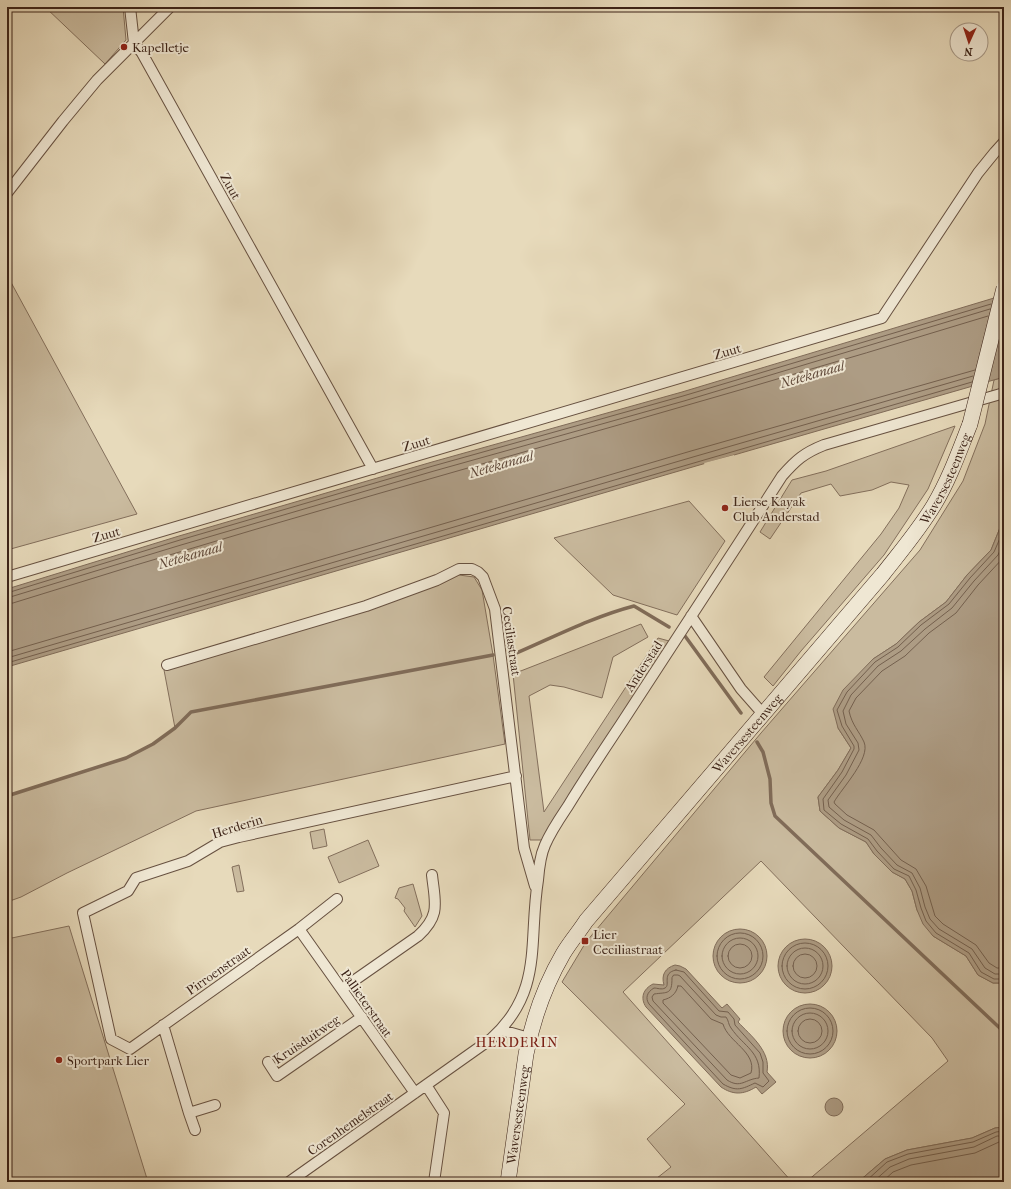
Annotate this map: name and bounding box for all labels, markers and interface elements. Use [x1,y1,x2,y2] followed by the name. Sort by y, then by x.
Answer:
[949,22,989,62] north arrow
[132,40,189,55] place label: Kapelletje
[119,42,129,52] marker: Kapelletje
[963,45,973,58] text: N
[217,170,244,202] street label: Zuut
[712,340,743,363] street label: Zuut
[777,357,848,392] water label: Netekanaal
[916,430,974,528] street label: Waversesteenweg
[401,432,432,455] street label: Zuut
[466,447,537,482] water label: Netekanaal
[733,494,821,524] place label: Lierse Kayak Club Anderstad
[720,503,730,513] marker: Lierse Kayak Club Anderstad
[91,523,122,546] street label: Zuut
[155,538,226,573] water label: Netekanaal
[499,605,524,677] street label: Ceciliastraat
[621,637,666,695] street label: Anderstad
[709,690,786,777] street label: Waversesteenweg
[210,812,265,841] street label: Herderin
[593,927,663,957] place label: Lier Ceciliastraat
[580,936,590,946] marker: Lier Ceciliastraat
[183,943,254,998] street label: Pirroenstraat
[338,966,396,1040] street label: Pallieterstraat
[270,1011,343,1067] street label: Kruisduitweg
[475,1034,559,1051] district label: HERDERIN
[67,1053,149,1068] place label: Sportpark Lier
[54,1055,64,1065] marker: Sportpark Lier
[503,1063,532,1166] street label: Waversesteenweg
[305,1088,396,1158] street label: Corenhemelstraat

